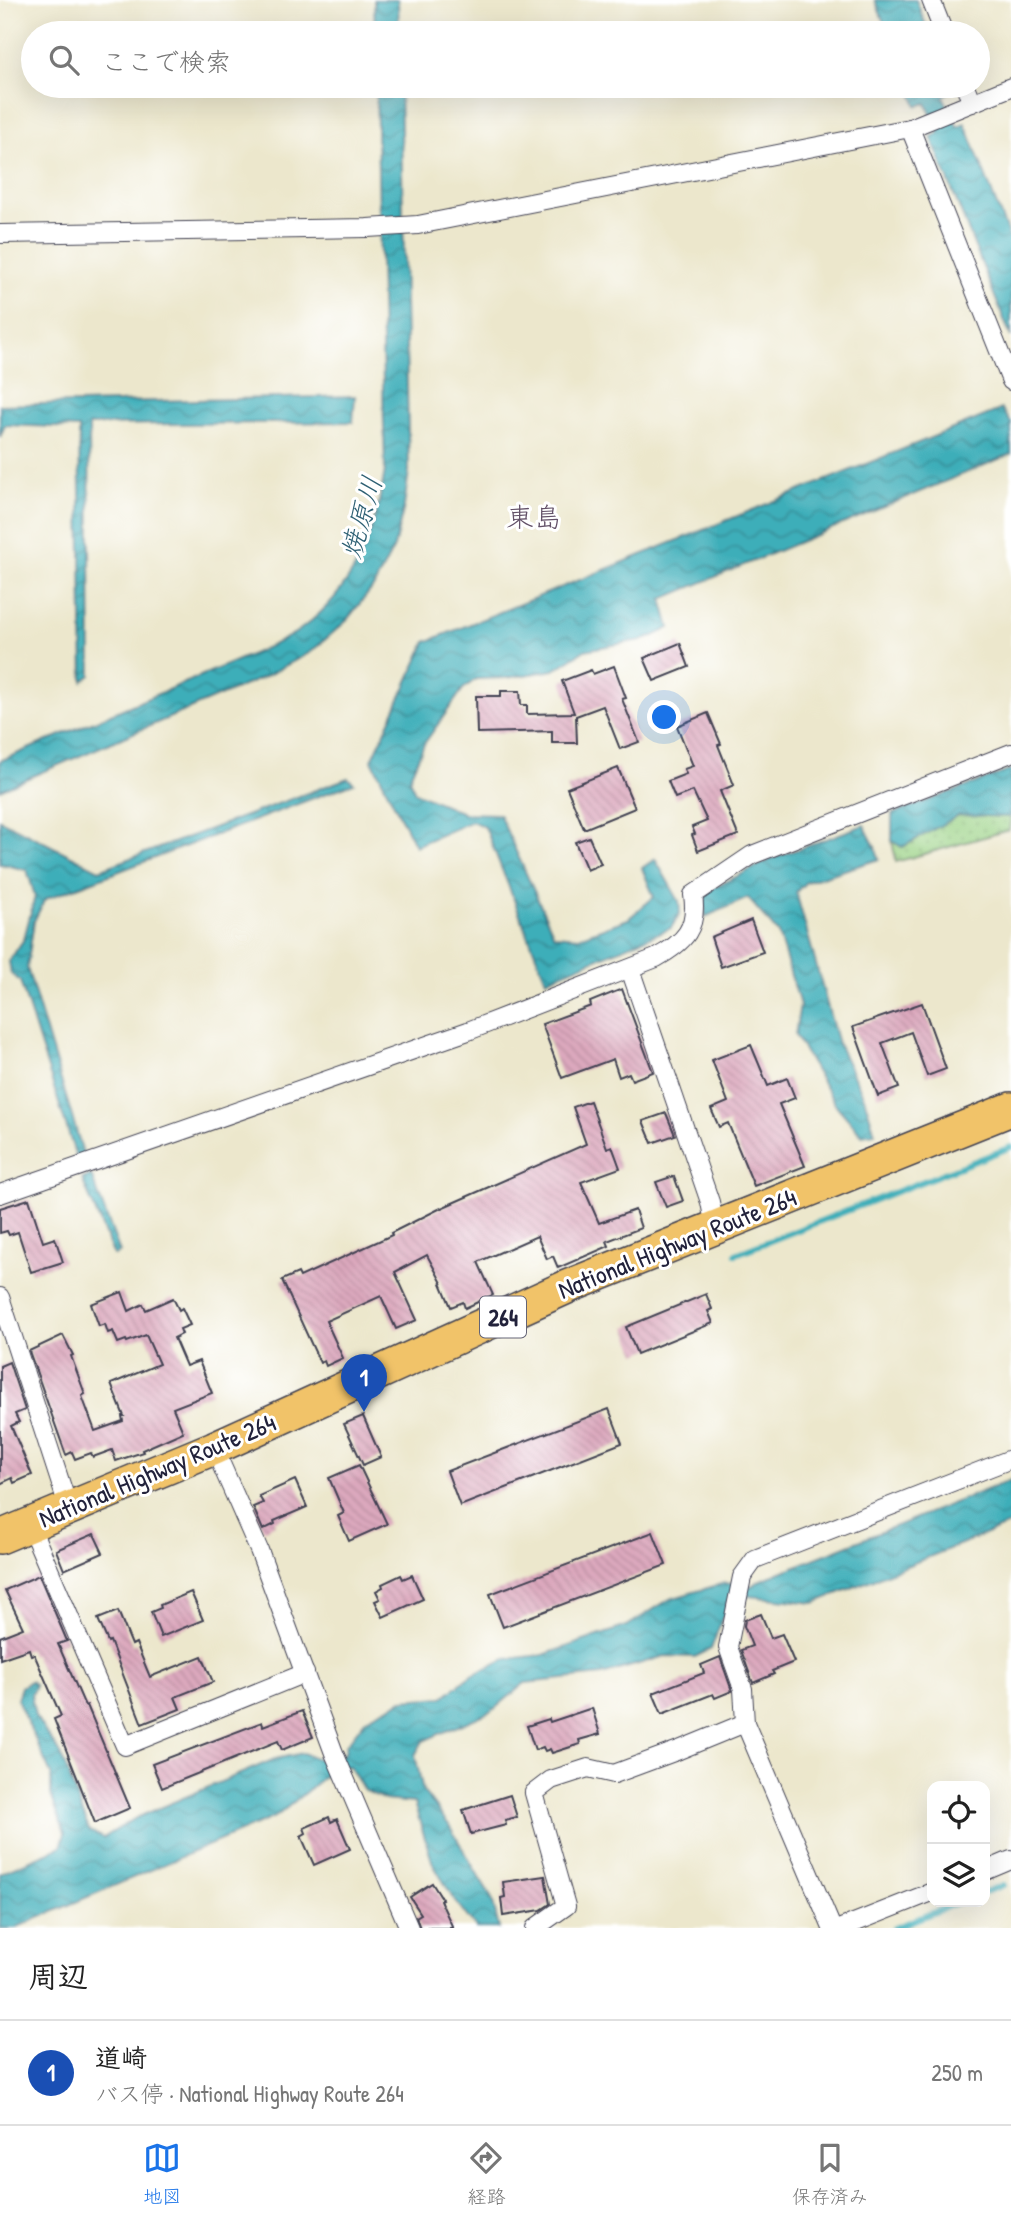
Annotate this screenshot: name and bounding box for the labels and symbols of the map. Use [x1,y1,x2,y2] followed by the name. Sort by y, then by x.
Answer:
[331,471,391,563] water label: 焼原川
[506,498,562,536] district label: 東島
[647,700,681,734] your location
[553,1179,801,1307] street label: National Highway Route 264
[480,1296,526,1338] road number: 264
[341,1354,387,1412] pin: 1
[33,1404,281,1536] street label: National Highway Route 264

